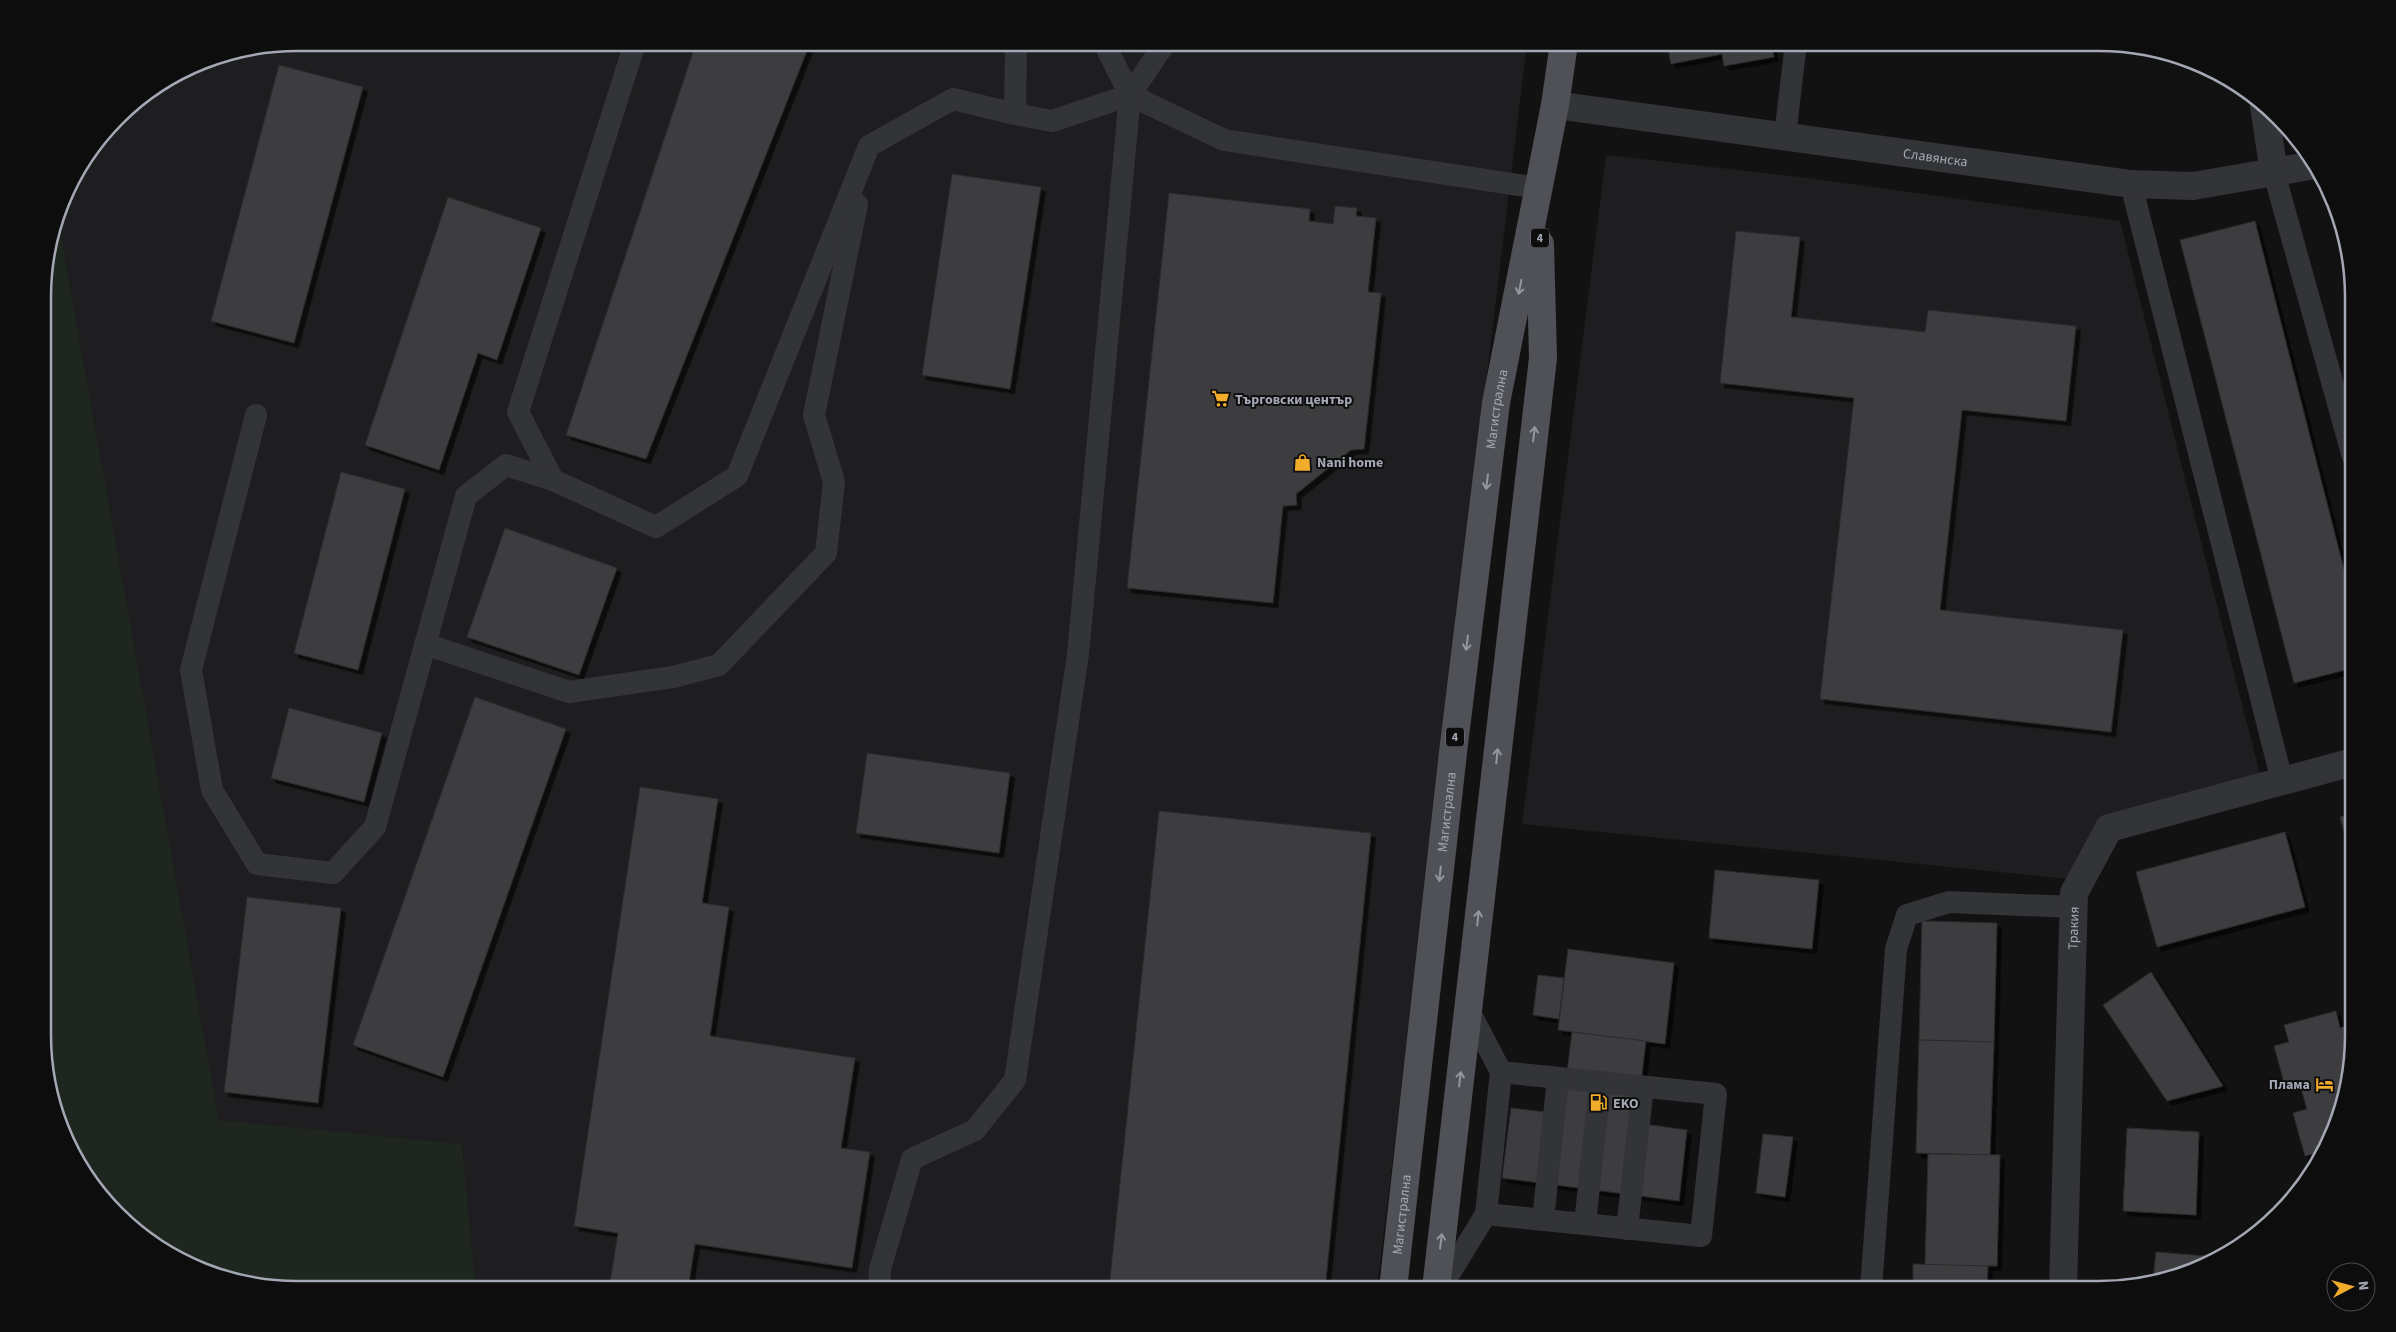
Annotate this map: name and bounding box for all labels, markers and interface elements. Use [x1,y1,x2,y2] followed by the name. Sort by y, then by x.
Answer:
[1902,144,1969,172] street label: Славянска
[1531,228,1549,248] road number: 4
[1514,279,1524,295] one-way arrow
[1481,368,1513,450] street label: Магистрална
[1211,389,1231,409] supermarket icon: Търговски център
[1235,390,1352,410] place label: Търговски център
[1529,427,1539,443] one-way arrow
[1293,452,1313,472] shop icon: Nani home
[1317,453,1383,473] place label: Nani home
[1482,473,1492,489] one-way arrow
[1462,635,1472,651] one-way arrow
[1446,728,1464,746] road number: 4
[1492,749,1502,765] one-way arrow
[1433,771,1462,853] street label: Магистрална
[1435,866,1445,882] one-way arrow
[2063,906,2085,950] street label: Тракия
[1474,910,1483,926] one-way arrow
[1455,1072,1465,1088] one-way arrow
[2314,1074,2334,1094] hotel icon: Плама
[2269,1075,2310,1095] place label: Плама
[1589,1093,1609,1113] fuel station icon: EKO
[1613,1094,1638,1114] place label: EKO
[1388,1173,1417,1256] street label: Магистрална
[1436,1233,1446,1249] one-way arrow
[2326,1262,2376,1312] north arrow
[2353,1280,2373,1291] text: N

